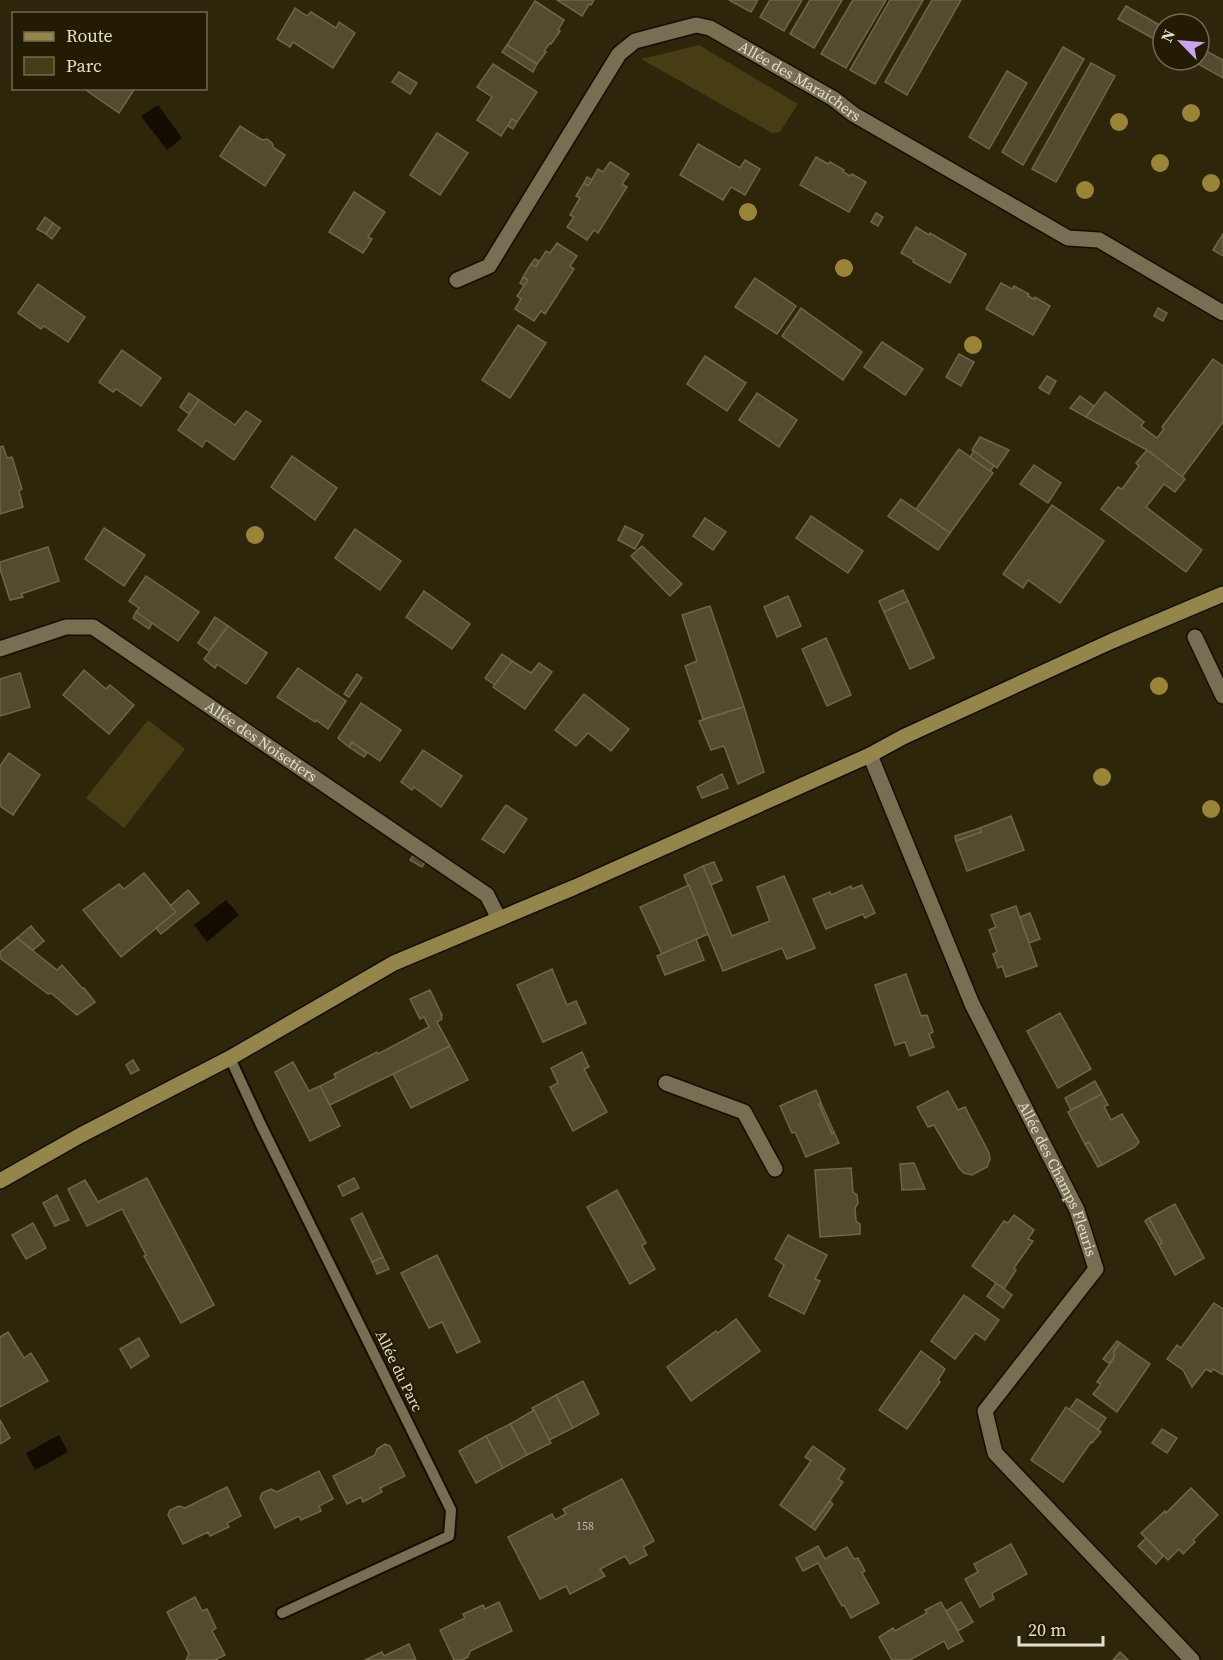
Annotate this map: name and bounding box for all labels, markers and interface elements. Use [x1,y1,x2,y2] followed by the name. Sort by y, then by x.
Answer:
[12,12,207,90] legend
[1151,12,1211,72] north arrow
[66,23,113,48] text: Route
[1155,25,1180,46] text: N
[735,36,865,126] street label: Allée des Maraichers
[66,53,102,78] text: Parc
[201,695,322,787] street label: Allée des Noisetiers
[1013,1097,1102,1259] street label: Allée des Champs Fleuris
[371,1327,428,1415] street label: Allée du Parc
[576,1518,594,1534] house number: 158
[1019,1609,1103,1647] scale bar
[1028,1617,1066,1642] text: 20 m

